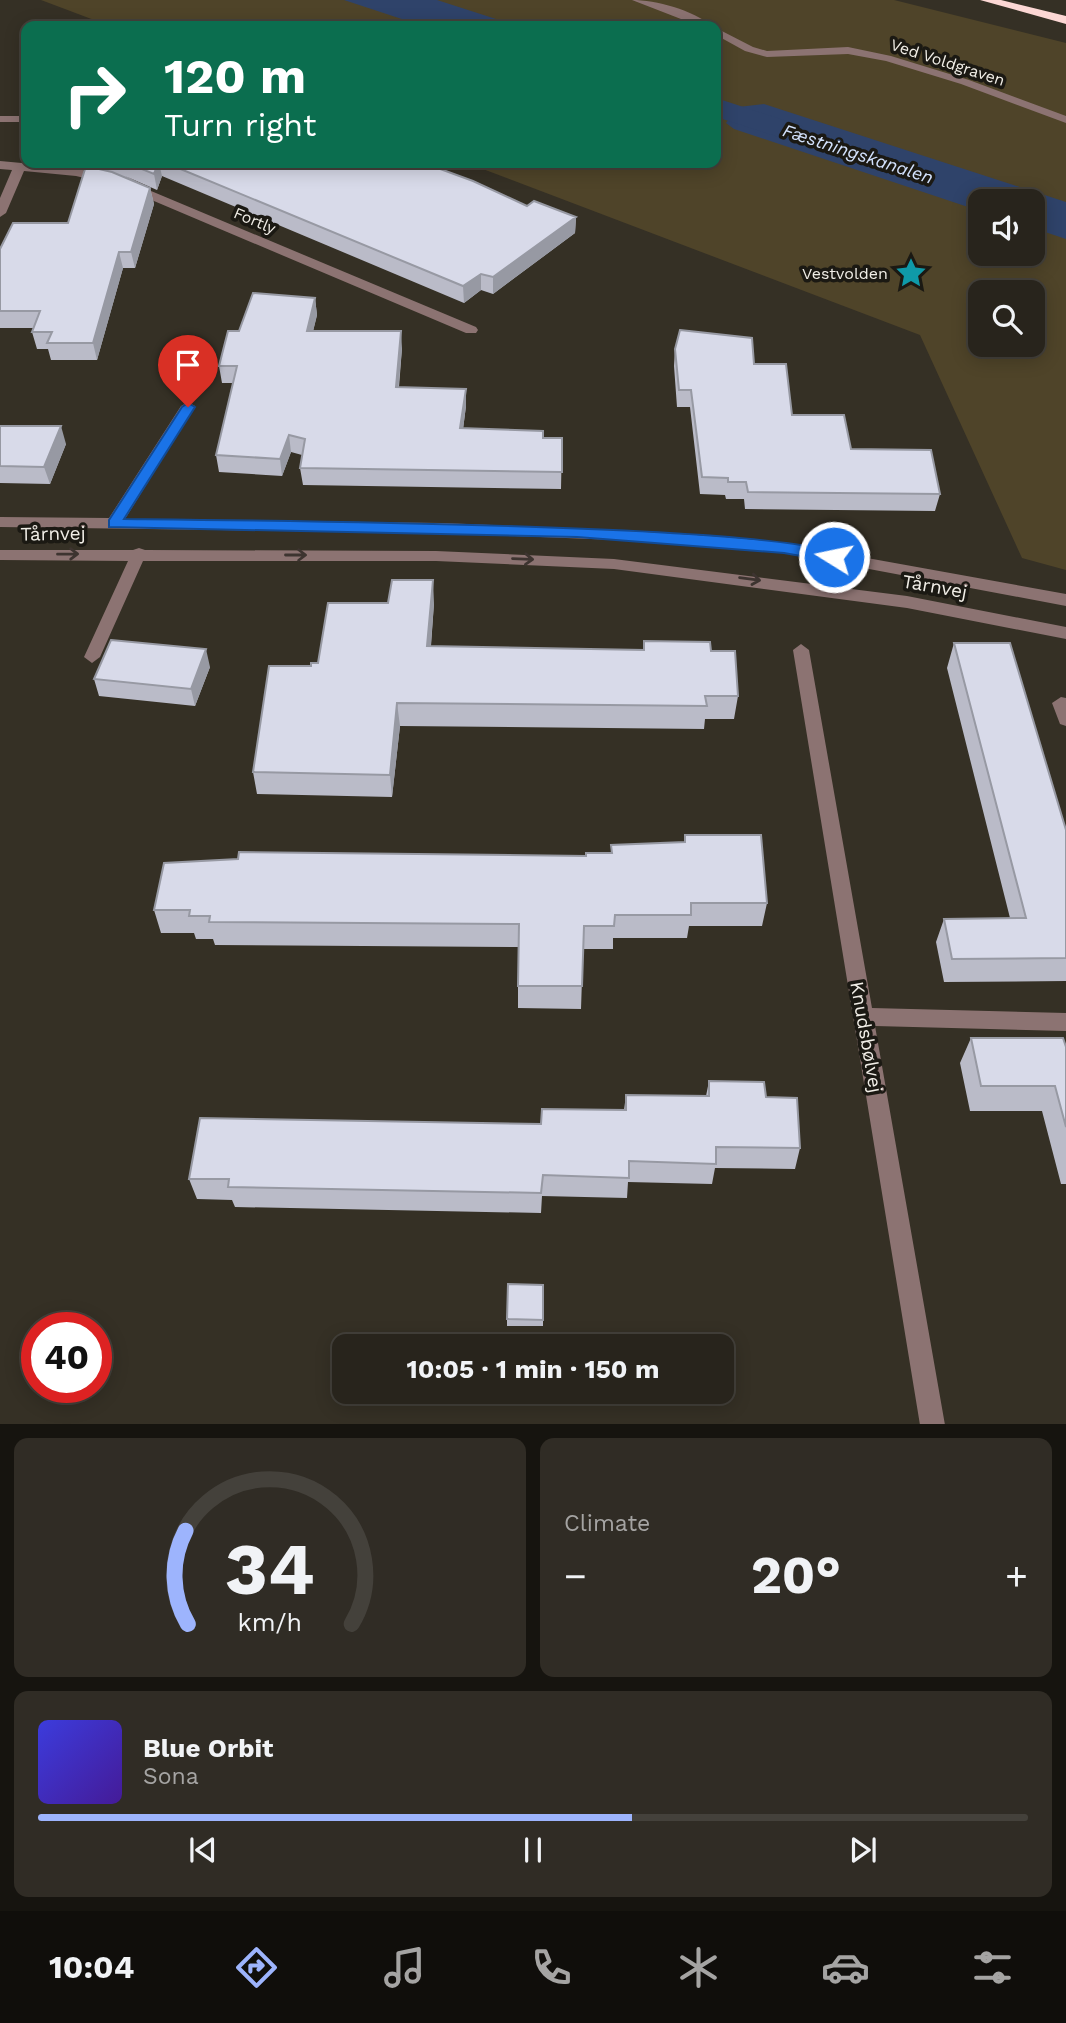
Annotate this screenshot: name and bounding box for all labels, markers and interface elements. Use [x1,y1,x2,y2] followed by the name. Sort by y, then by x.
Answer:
[888,35,1007,90] street label: Ved Voldgraven
[164,47,306,105] text: 120 m
[49,49,140,140] icon: right
[164,106,316,144] text: Turn right
[780,119,936,188] water label: Fæstningskanalen
[968,189,1045,357] map controls
[968,189,1045,266] button: sound
[231,203,279,238] street label: Fortly
[894,256,928,290] place icon: Vestvolden
[802,264,888,283] place label: Vestvolden
[968,280,1045,357] button: search
[158,335,218,407] pin
[169,346,207,384] icon: arrive
[797,520,871,594] position arrow
[20,521,86,546] street label: Tårnvej
[56,547,79,561] one-way arrow
[284,548,307,561] one-way arrow
[511,553,534,566] one-way arrow
[901,569,969,604] street label: Tårnvej
[738,573,760,586] one-way arrow
[845,980,888,1094] street label: Knudsbølvej
[21,1312,112,1403] speed limit sign: 40
[407,1354,659,1384] text: 10:05 · 1 min · 150 m
[564,1510,650,1537] text: Climate
[225,1526,315,1612] text: 34
[751,1545,841,1606] text: 20°
[564,1554,587,1598] text: −
[1005,1554,1028,1598] text: +
[238,1607,302,1636] text: km/h
[143,1733,273,1763] text: Blue Orbit
[143,1763,199,1790] text: Sona
[184,1831,222,1869] icon: previous
[514,1831,552,1869] icon: pause
[844,1831,882,1869] icon: next
[232,1943,281,1992] icon: directions
[380,1943,429,1992] icon: music
[527,1943,576,1992] icon: phone
[674,1943,723,1992] icon: climate
[821,1943,870,1992] icon: car
[968,1943,1017,1992] icon: filters
[49,1948,134,1986] text: 10:04

